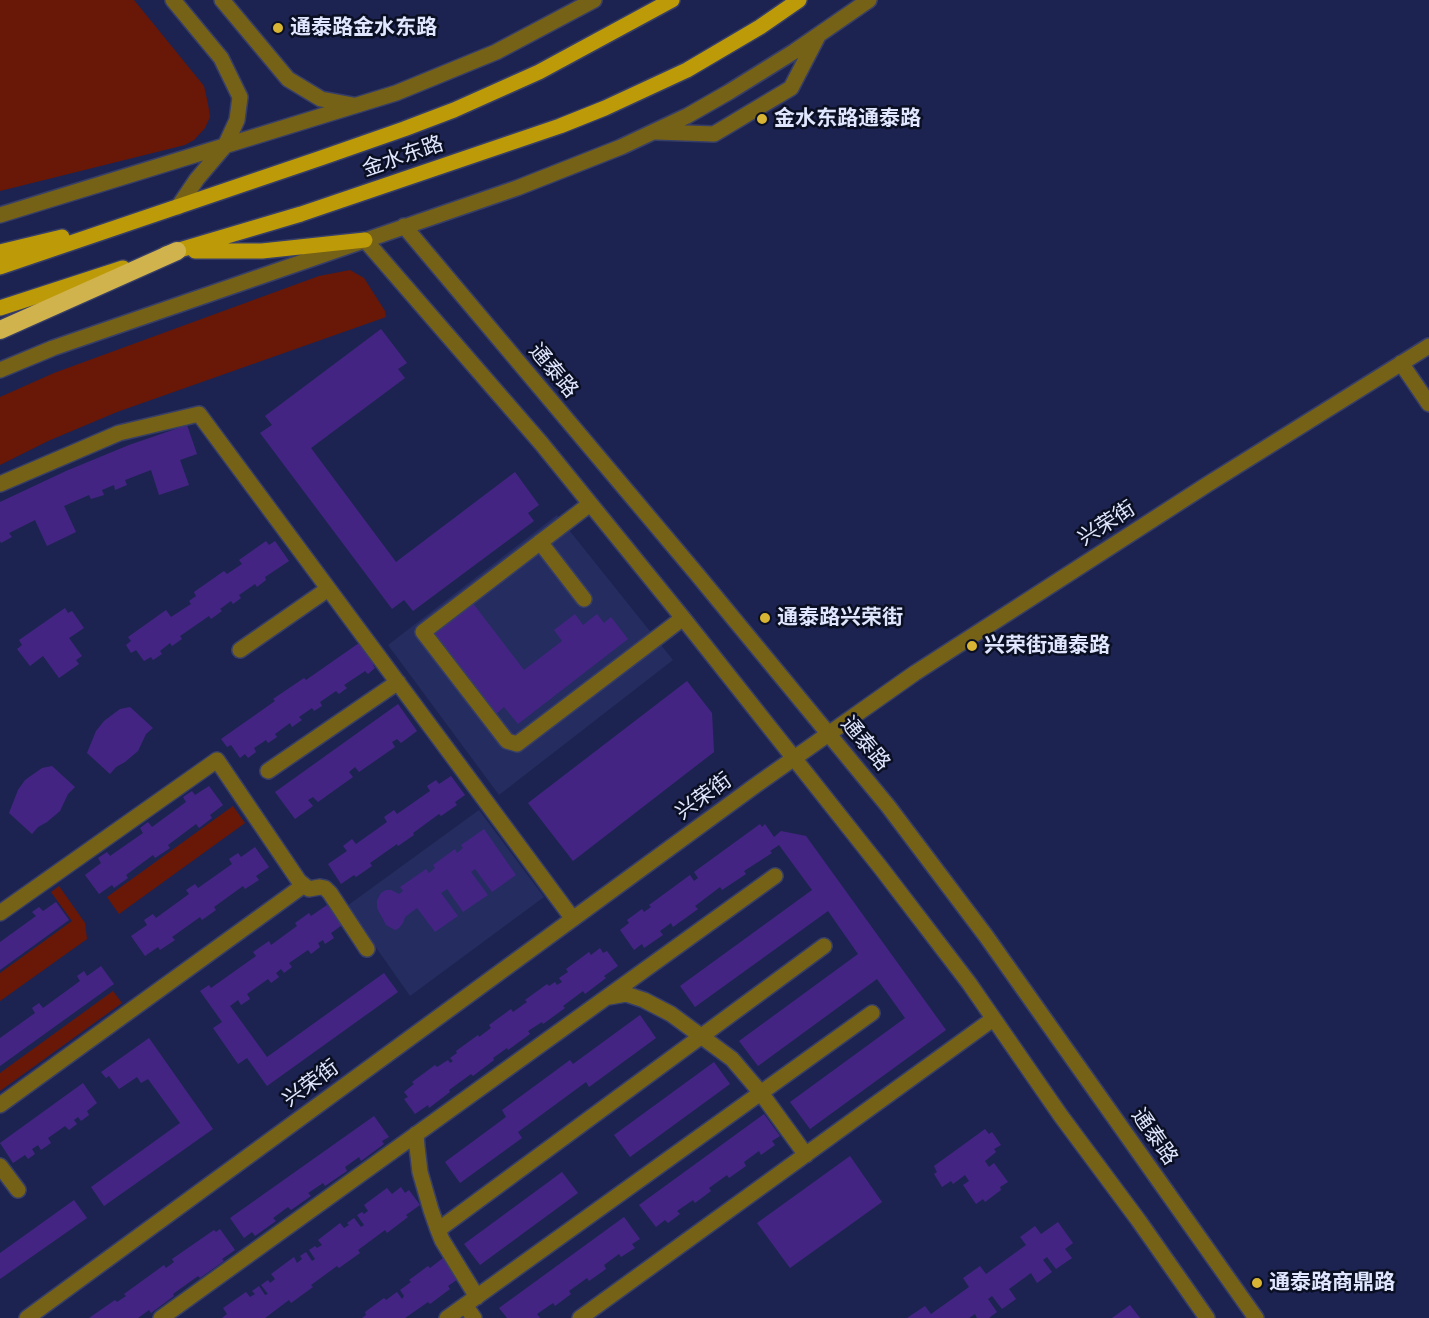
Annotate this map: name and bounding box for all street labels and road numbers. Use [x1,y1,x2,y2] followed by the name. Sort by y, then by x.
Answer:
[359,131,447,183] street label: 金水东路
[523,339,583,403] street label: 通泰路
[1074,496,1140,552] street label: 兴荣街
[835,712,895,776] street label: 通泰路
[671,768,737,826] street label: 兴荣街
[278,1055,344,1113] street label: 兴荣街
[1126,1104,1182,1170] street label: 通泰路

